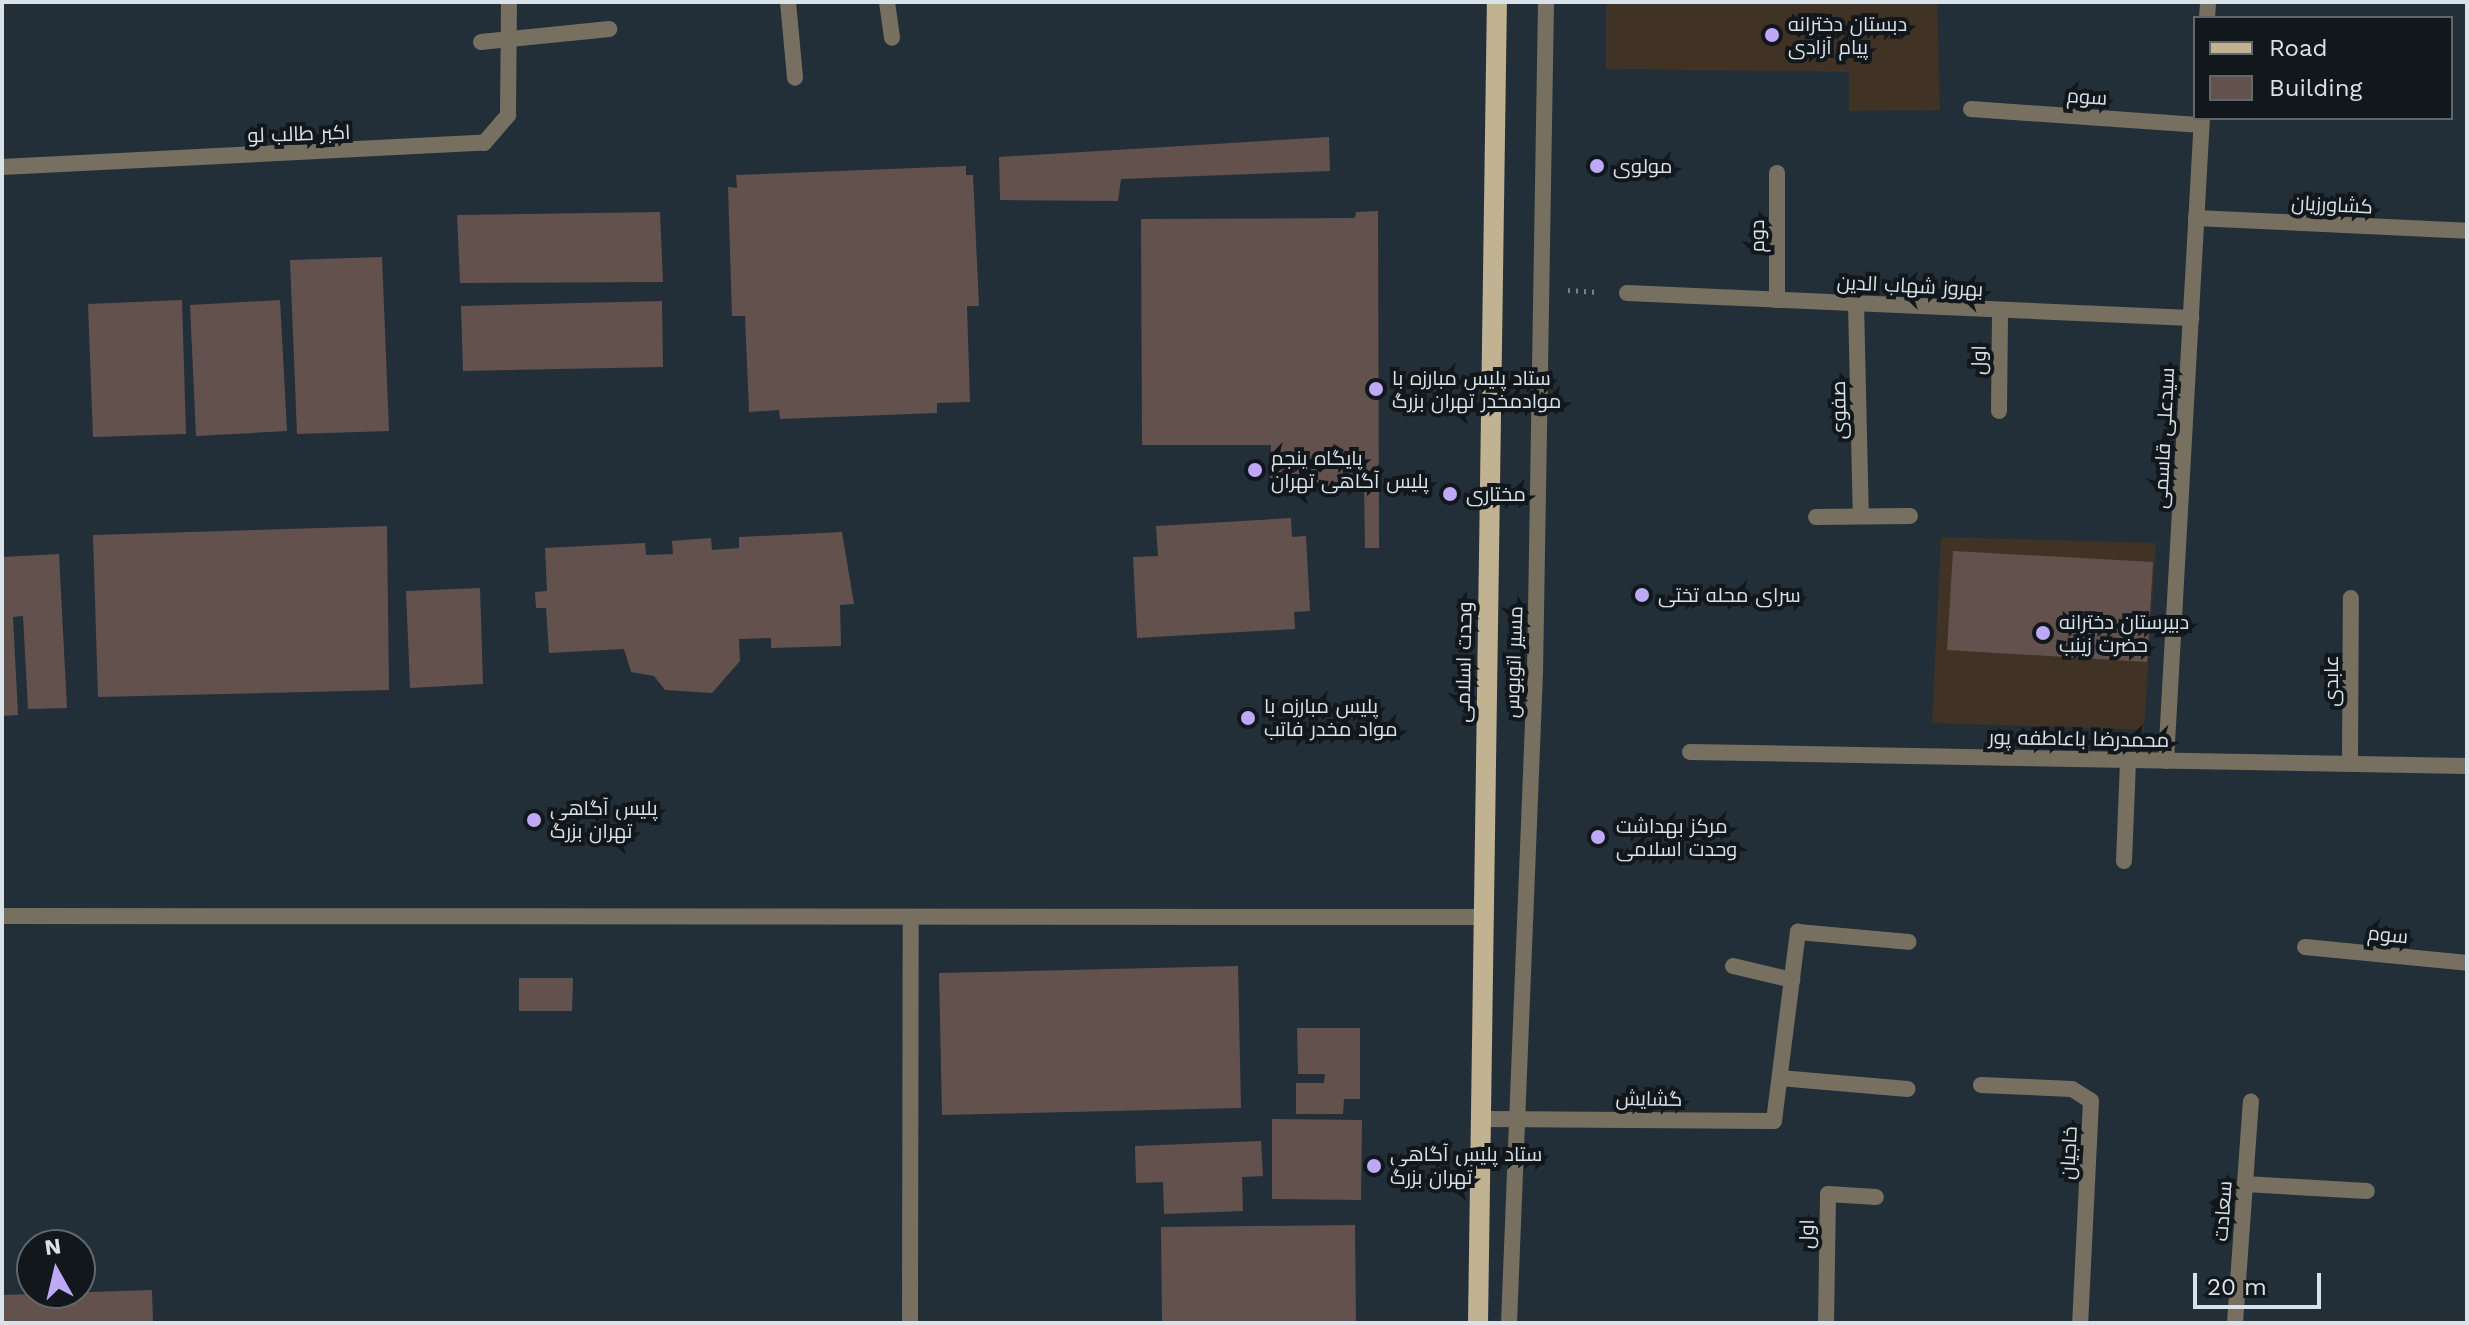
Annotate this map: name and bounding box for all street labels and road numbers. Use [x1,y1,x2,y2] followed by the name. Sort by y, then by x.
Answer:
[2066,84,2108,110] street label: سوم
[247,120,351,148] street label: اکبر طالب لو
[2291,191,2373,219] street label: کشاورزیان
[1745,219,1769,253] street label: دوم
[1836,270,1984,302] street label: بهروز شهاب الدین
[1967,345,1991,375] street label: اول
[2148,367,2180,509] street label: سیدعلی قاسمی
[1826,380,1852,440] street label: صفوی
[1451,601,1477,723] street label: وحدت اسلامی
[1500,606,1528,718] street label: مسیر اتوبوس
[2319,655,2343,707] street label: عابدی
[1988,725,2170,753] street label: محمدرضا باعاطفه پور
[2367,921,2409,949] street label: سوم
[1615,1086,1683,1112] street label: گشایش
[2056,1126,2082,1180] street label: خاجیان
[2209,1180,2237,1242] street label: سعادت
[1795,1219,1819,1249] street label: اول

